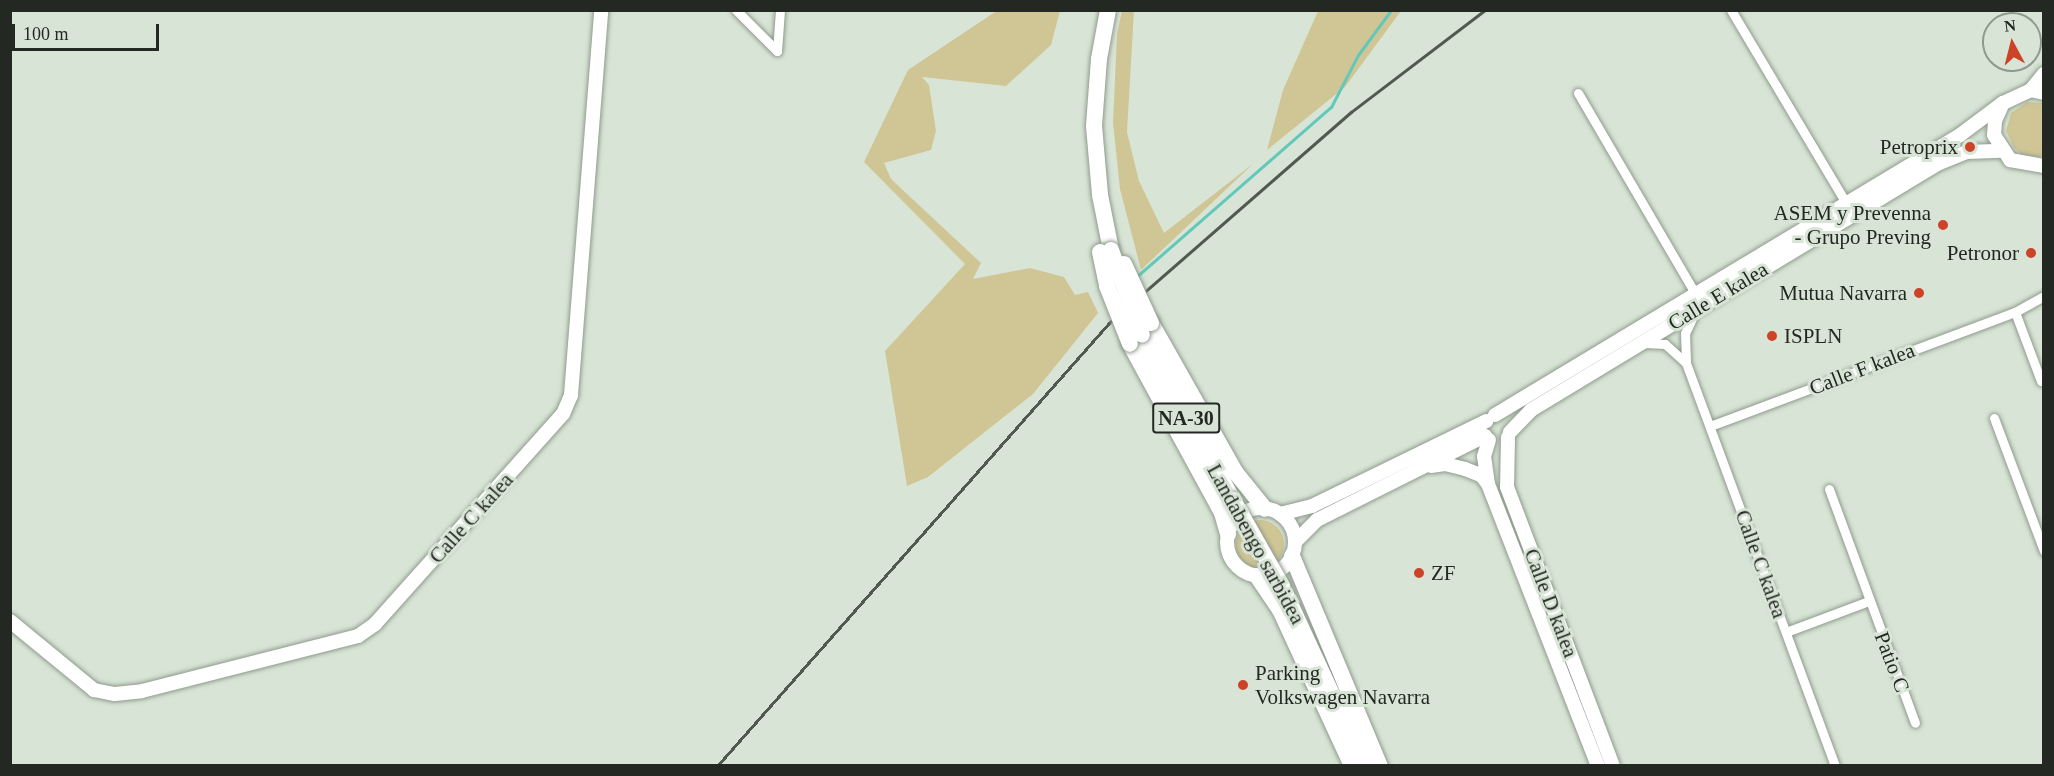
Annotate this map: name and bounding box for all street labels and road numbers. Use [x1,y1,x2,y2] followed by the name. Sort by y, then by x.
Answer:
[1664,256,1772,336] street label: Calle E kalea
[1806,337,1918,401] street label: Calle F kalea
[1152,401,1220,435] road number: NA-30
[1202,460,1310,628] street label: Landabengo sarbidea
[424,468,518,568] street label: Calle C kalea
[1730,507,1792,621] street label: Calle C kalea
[1519,545,1583,661] street label: Calle D kalea
[1869,628,1915,696] street label: Patio C

